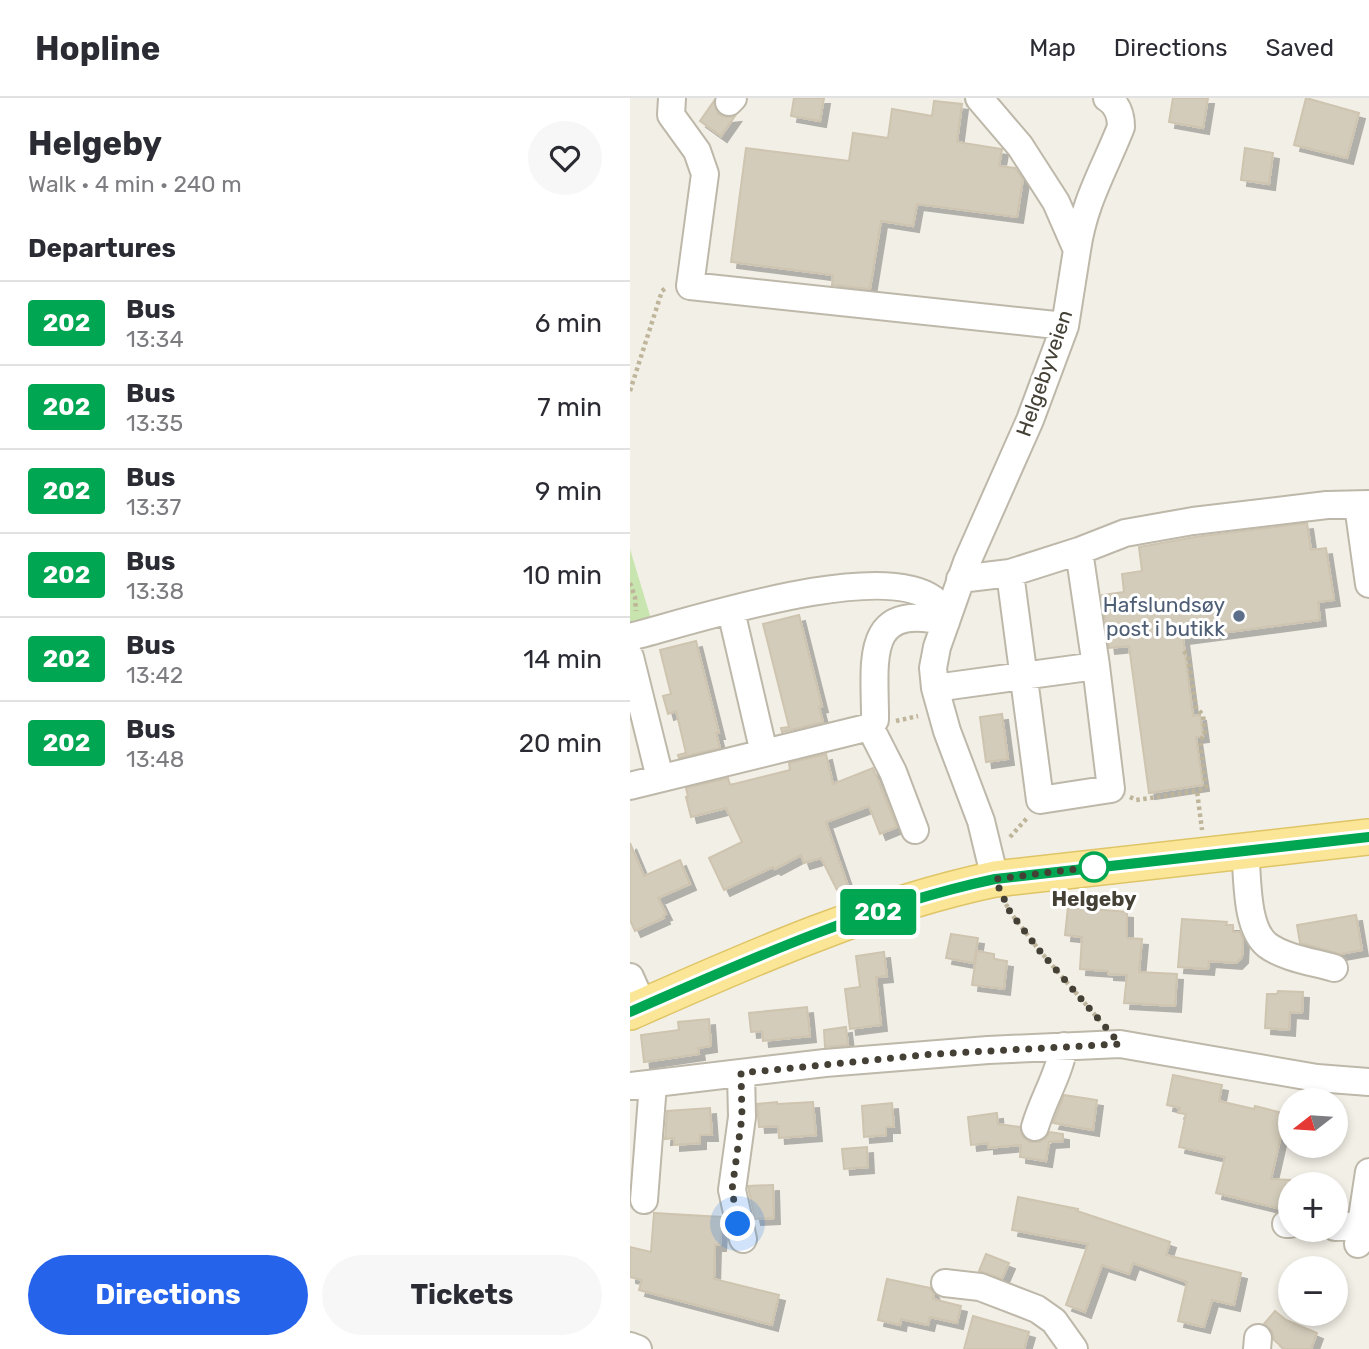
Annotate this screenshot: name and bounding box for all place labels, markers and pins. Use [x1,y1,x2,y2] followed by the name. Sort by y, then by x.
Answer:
[1103,592,1225,641] place label: Hafslundsøy post i butikk
[1231,608,1247,624] marker: Hafslundsøy post i butikk
[1079,852,1109,882] marker: Helgeby
[1051,886,1137,911] place label: Helgeby

